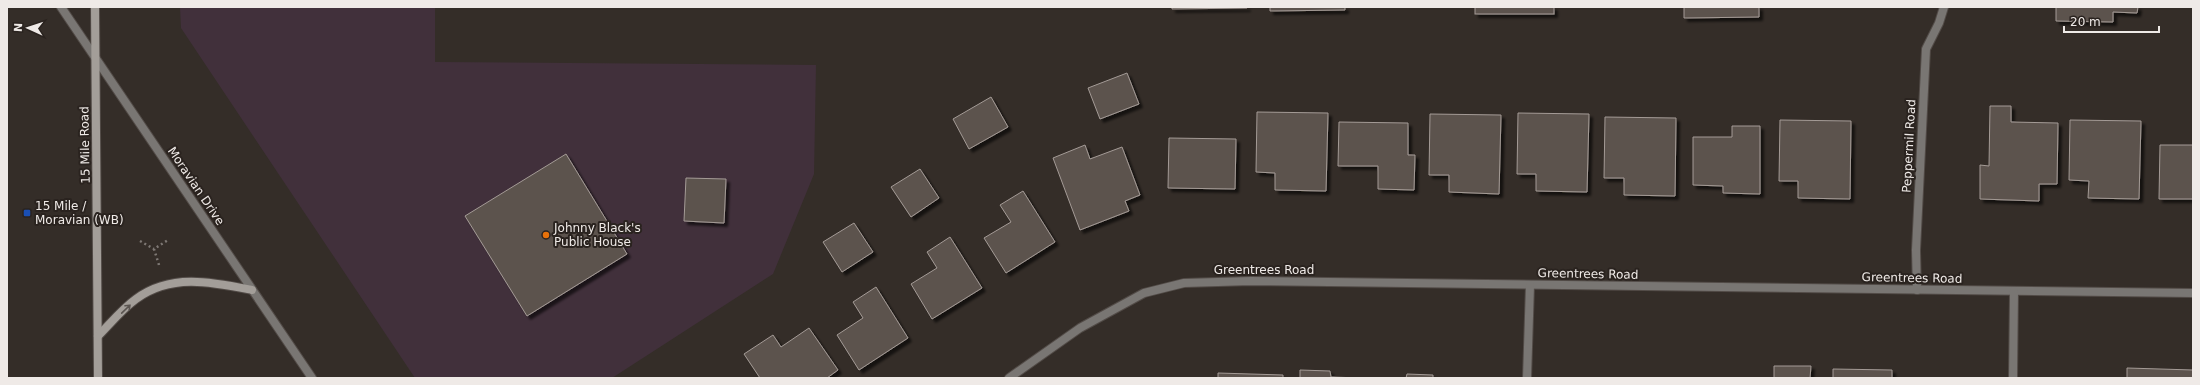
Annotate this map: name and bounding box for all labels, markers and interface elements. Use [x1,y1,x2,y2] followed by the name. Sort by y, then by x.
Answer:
[8,8,48,48] north arrow
[2064,8,2159,34] scale bar
[2070,15,2101,29] text: 20 m
[12,23,25,32] text: N
[1900,99,1918,193] street label: Peppermil Road
[77,106,93,184] street label: 15 Mile Road
[165,144,227,228] street label: Moravian Drive
[35,199,124,227] place label: 15 Mile / Moravian (WB)
[22,208,32,218] marker: 15 Mile / Moravian (WB)
[553,221,641,249] place label: Johnny Black's Public House
[541,230,551,240] marker: Johnny Black's Public House
[1214,263,1314,277] street label: Greentrees Road
[1538,266,1638,282] street label: Greentrees Road
[1862,270,1962,286] street label: Greentrees Road
[121,304,131,313] one-way arrow

